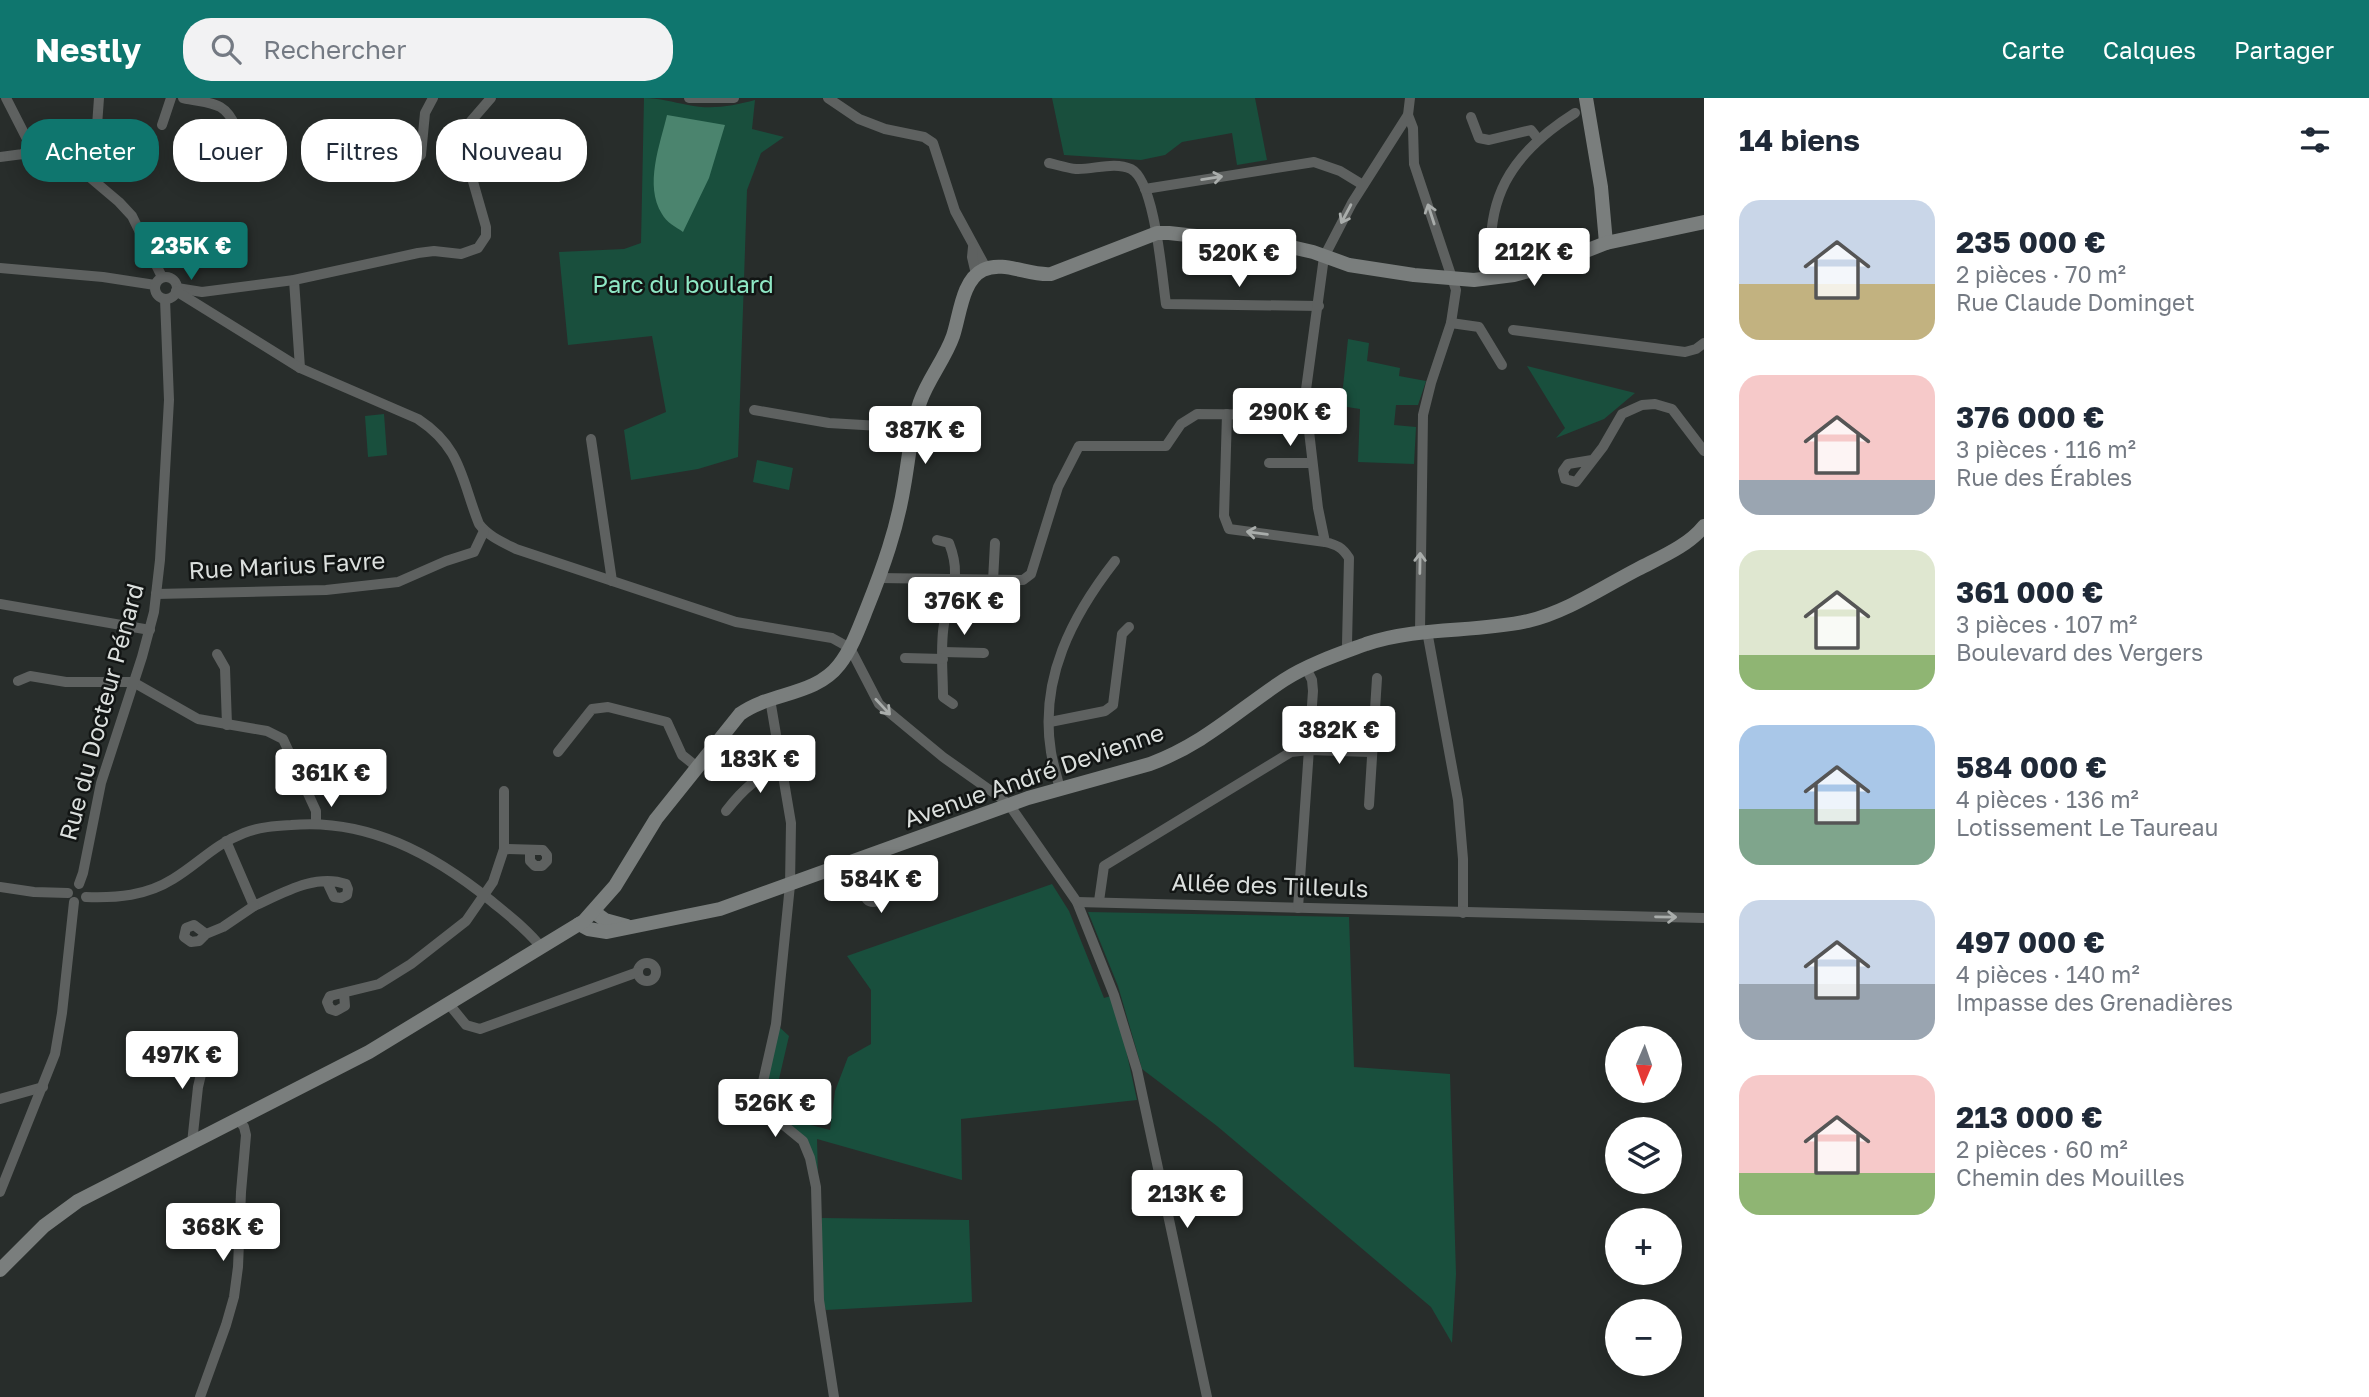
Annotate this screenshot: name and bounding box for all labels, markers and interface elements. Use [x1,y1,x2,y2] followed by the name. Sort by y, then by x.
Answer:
[183,18,673,81] search box
[35,30,141,69] text: Nestly
[207,30,245,68] icon: search
[263,34,406,65] text: Rechercher
[2001,35,2065,64] text: Carte
[2103,35,2196,64] text: Calques
[2234,35,2334,64] text: Partager
[21,119,159,182] chip: Acheter
[173,119,287,182] chip: Louer
[301,119,422,182] chip: Filtres
[436,119,587,182] chip: Nouveau
[2296,121,2334,159] icon: filters
[1739,122,1860,158] text: 14 biens
[1201,171,1223,184] one-way arrow
[1424,203,1437,225] one-way arrow
[1338,204,1352,224] one-way arrow
[134,222,248,282] pin: 235K €
[1956,224,2106,260] text: 235 000 €
[1477,228,1591,288] pin: 212K €
[1795,228,1879,312] icon: home
[1182,230,1296,289] pin: 520K €
[151,231,231,259] text: 235K €
[1495,237,1573,265] text: 212K €
[1198,238,1280,266] text: 520K €
[1956,260,2126,288] text: 2 pièces · 70 m²
[592,269,774,298] park label: Parc du boulard
[1956,288,2195,316] text: Rue Claude Dominget
[1233,388,1347,448] pin: 290K €
[1249,397,1331,425] text: 290K €
[1956,399,2104,435] text: 376 000 €
[1795,403,1879,487] icon: home
[868,406,982,466] pin: 387K €
[885,415,965,443] text: 387K €
[1956,435,2136,463] text: 3 pièces · 116 m²
[1956,463,2132,491] text: Rue des Érables
[1247,527,1269,540] one-way arrow
[188,545,386,584] street label: Rue Marius Favre
[1413,552,1427,575] one-way arrow
[1956,574,2103,610] text: 361 000 €
[907,578,1021,637] pin: 376K €
[1795,578,1879,662] icon: home
[52,580,149,843] street label: Rue du Docteur Pénard
[924,586,1004,614] text: 376K €
[1956,610,2137,638] text: 3 pièces · 107 m²
[1956,638,2203,666] text: Boulevard des Vergers
[875,698,891,716] one-way arrow
[1282,706,1396,766] pin: 382K €
[1298,715,1380,743] text: 382K €
[900,716,1167,833] street label: Avenue André Devienne
[703,736,817,795] pin: 183K €
[720,744,800,772] text: 183K €
[1956,749,2107,785] text: 584 000 €
[274,750,388,809] pin: 361K €
[1795,753,1879,837] icon: home
[291,758,371,786] text: 361K €
[1956,785,2139,813] text: 4 pièces · 136 m²
[1956,813,2218,841] text: Lotissement Le Taureau
[824,856,938,915] pin: 584K €
[840,864,922,892] text: 584K €
[1171,867,1369,902] street label: Allée des Tilleuls
[1654,910,1677,924] one-way arrow
[1956,924,2105,960] text: 497 000 €
[1795,928,1879,1012] icon: home
[1956,960,2140,988] text: 4 pièces · 140 m²
[1956,988,2233,1016] text: Impasse des Grenadières
[1605,1026,1682,1102] north arrow
[1605,1026,1682,1376] map controls
[125,1032,239,1091] pin: 497K €
[142,1040,222,1068] text: 497K €
[718,1080,832,1139] pin: 526K €
[734,1088,816,1116] text: 526K €
[1956,1099,2103,1135] text: 213 000 €
[1795,1103,1879,1187] icon: home
[1605,1117,1682,1194] button: layers
[1956,1135,2128,1163] text: 2 pièces · 60 m²
[1956,1163,2185,1191] text: Chemin des Mouilles
[1130,1170,1244,1230] pin: 213K €
[1148,1179,1226,1207] text: 213K €
[166,1204,280,1263] pin: 368K €
[1605,1208,1682,1285] button: +
[182,1212,264,1240] text: 368K €
[1605,1299,1682,1376] button: −

